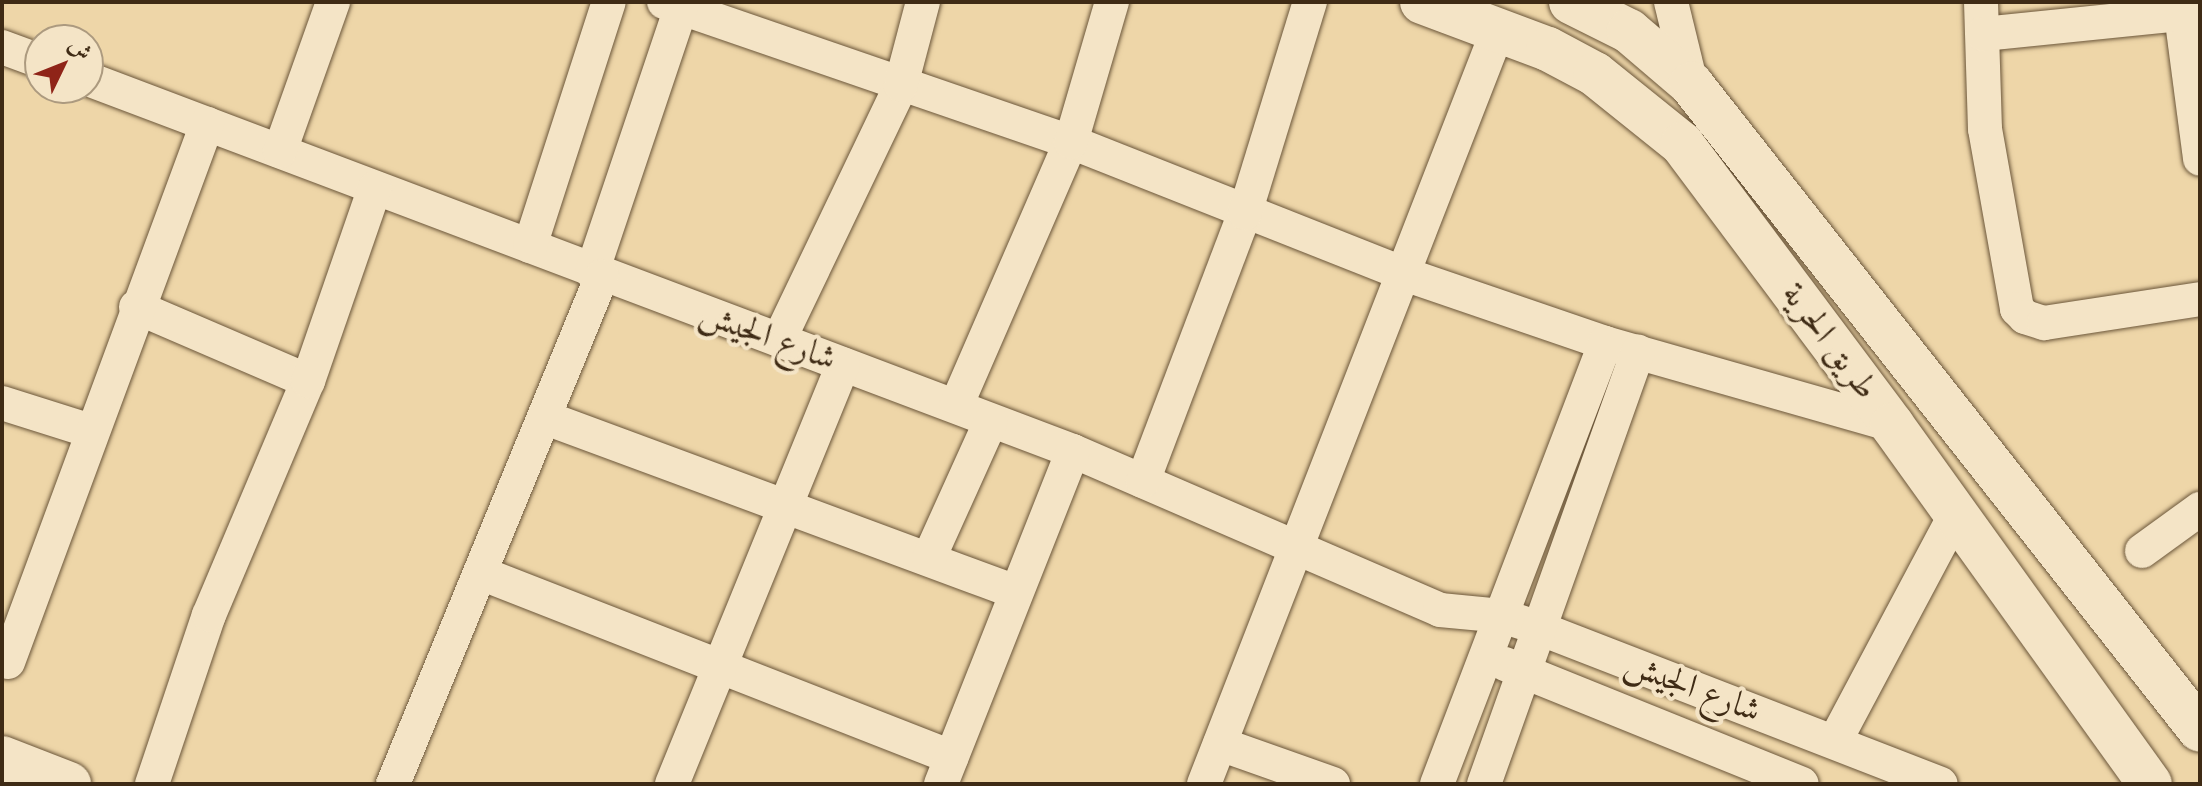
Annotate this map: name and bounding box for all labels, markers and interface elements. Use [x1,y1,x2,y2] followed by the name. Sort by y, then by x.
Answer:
[24,24,104,104] north arrow
[62,31,98,67] text: ش
[1773,275,1887,407] street label: طريق الحرية
[694,293,842,379] street label: شارع الجيش
[1619,643,1767,731] street label: شارع الجيش

